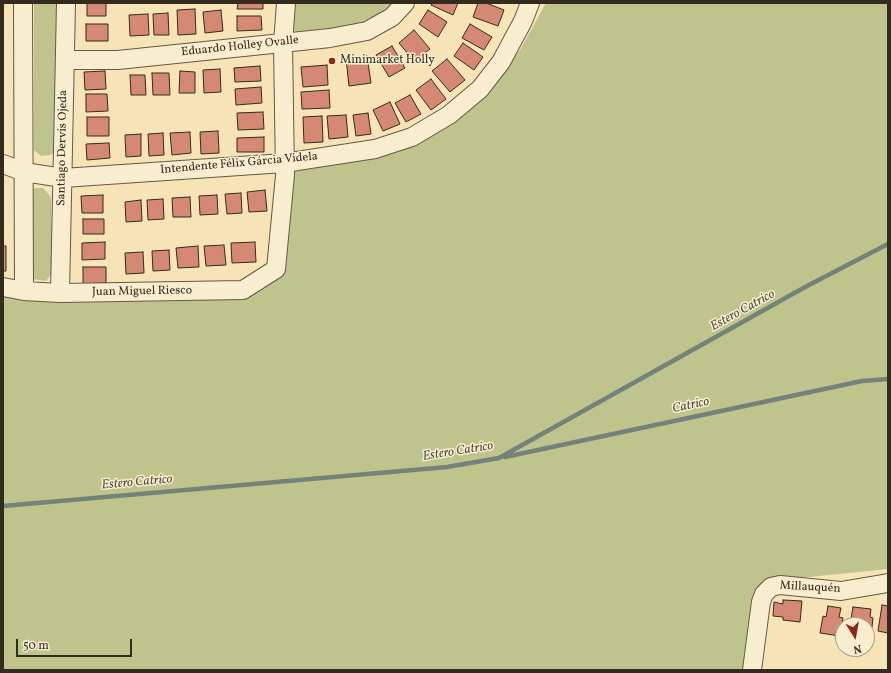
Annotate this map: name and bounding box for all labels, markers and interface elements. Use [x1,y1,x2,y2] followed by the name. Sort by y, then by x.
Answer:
[180,34,300,60] street label: Eduardo Holley Ovalle
[340,54,435,68] place label: Minimarket Holly
[327,56,337,66] marker: Minimarket Holly
[55,90,71,206] street label: Santiago Dervis Ojeda
[160,150,318,178] street label: Intendente Félix Gárcia Videla
[92,284,192,300] street label: Juan Miguel Riesco
[708,287,778,335] water label: Estero Catrico
[671,394,711,418] water label: Catrico
[422,439,494,465] water label: Estero Catrico
[101,472,173,494] water label: Estero Catrico
[779,579,841,597] street label: Millauquén
[835,617,875,657] north arrow
[18,631,134,657] scale bar
[23,638,49,654] text: 50 m
[852,640,863,656] text: N

